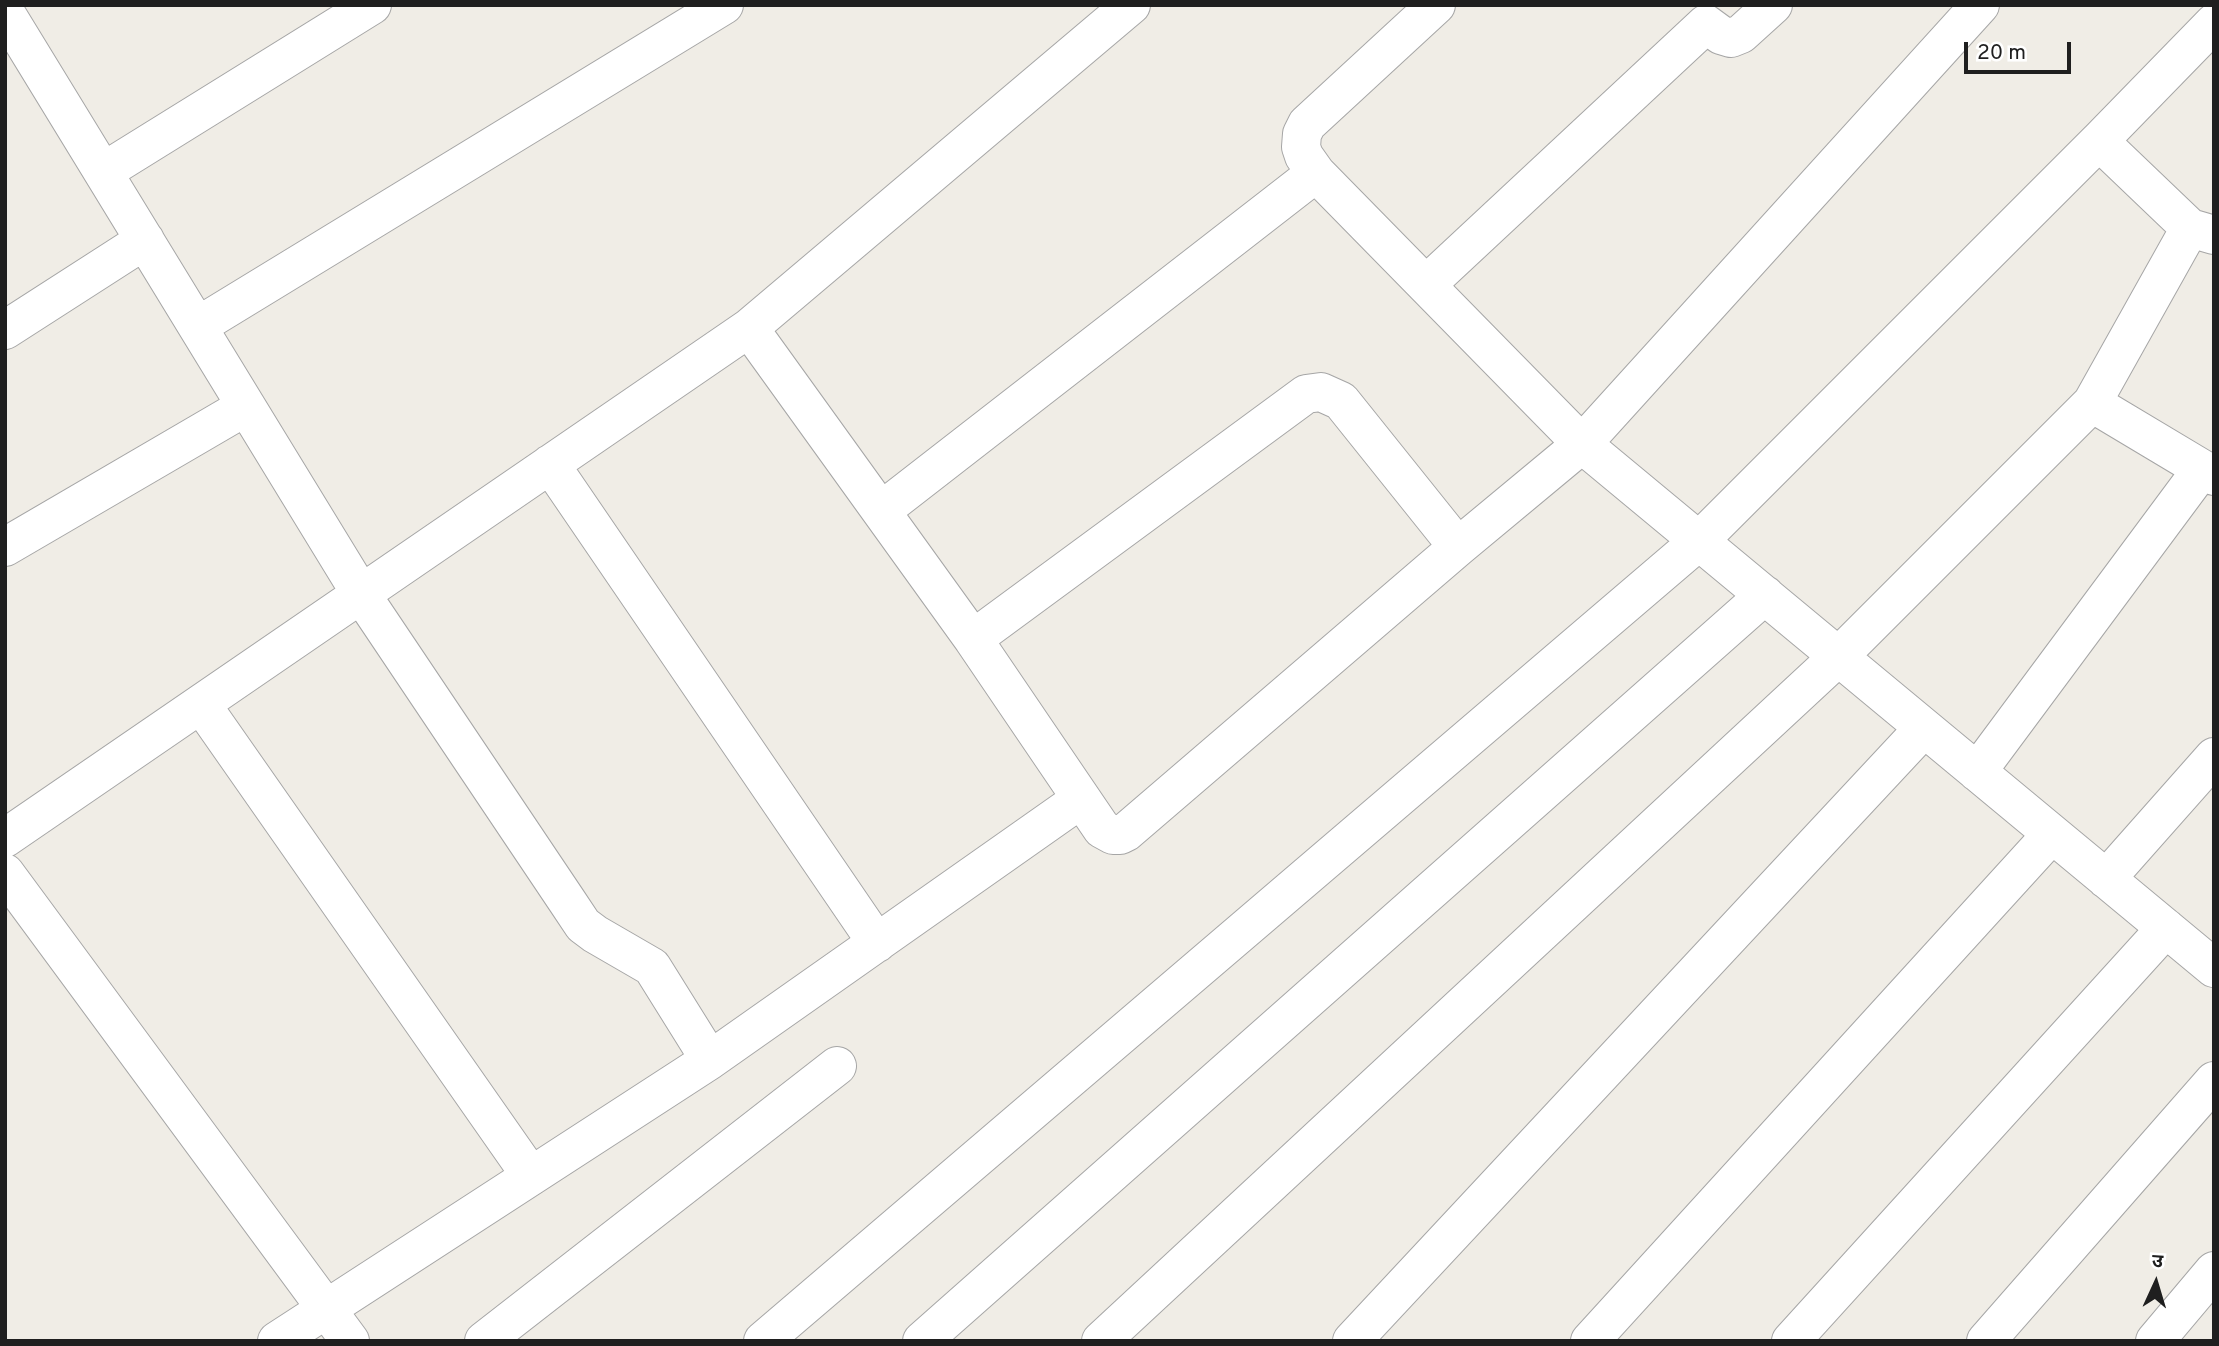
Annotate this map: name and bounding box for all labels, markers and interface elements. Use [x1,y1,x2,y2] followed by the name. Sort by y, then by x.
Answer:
[1967,28,2074,72] scale bar
[1977,40,2026,67] text: 20 m
[2121,1248,2191,1318] north arrow
[2151,1250,2164,1274] text: उ

